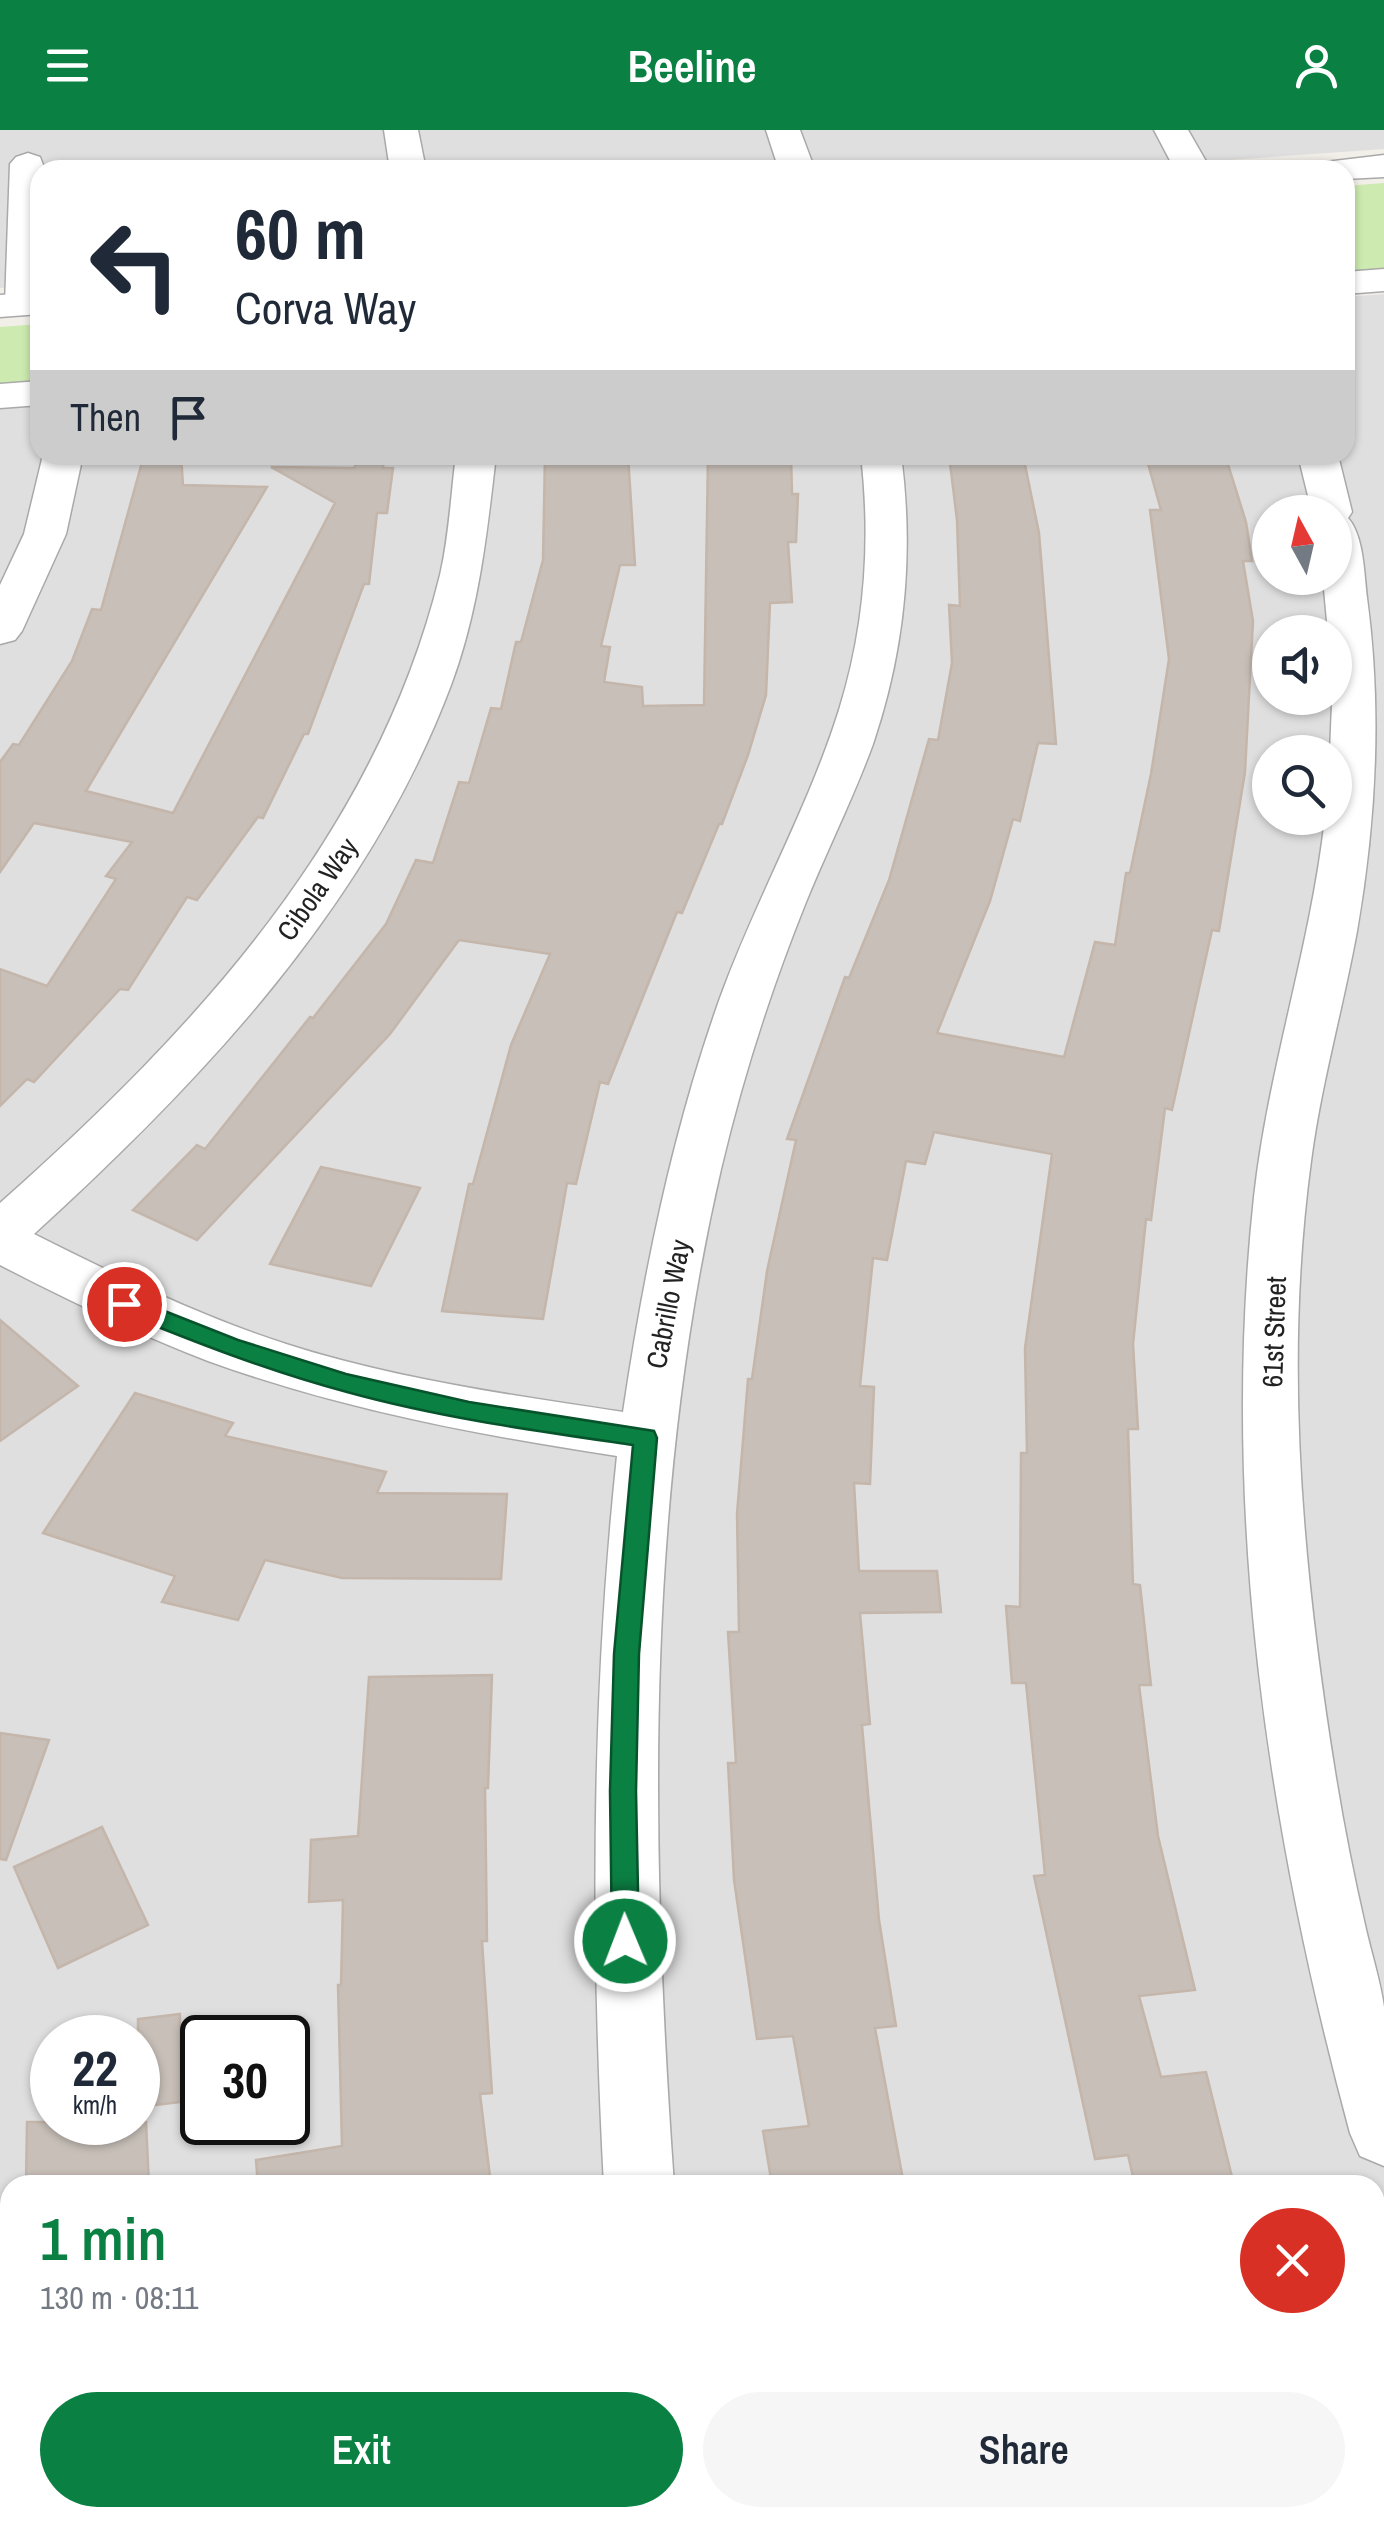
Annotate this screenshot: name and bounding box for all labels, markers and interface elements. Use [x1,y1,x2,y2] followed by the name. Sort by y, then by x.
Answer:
[627,35,757,96] text: Beeline
[40,38,95,93] icon: menu
[1289,38,1344,93] icon: person
[235,187,366,281] text: 60 m
[70,200,200,330] icon: left
[235,277,416,338] text: Corva Way
[161,390,216,445] icon: arrive
[70,392,141,443] text: Then
[1252,495,1352,595] north arrow
[1252,495,1352,835] map controls
[1252,615,1352,715] button: sound
[1252,735,1352,835] button: search
[268,829,367,948] street label: Cibola Way
[637,1236,699,1372] street label: Cabrillo Way
[82,1262,167,1347] pin
[1253,1276,1295,1388] street label: 61st Street
[97,1277,152,1332] icon: arrive
[573,1889,677,1993] position arrow
[180,2015,310,2145] speed limit sign: 30
[72,2034,118,2102] text: 22
[73,2088,117,2122] text: km/h
[40,2198,167,2279] text: 1 min
[1240,2208,1345,2313] button: close
[40,2276,199,2319] text: 130 m · 08:11
[40,2392,683,2507] button: Exit
[703,2392,1345,2507] button: Share

